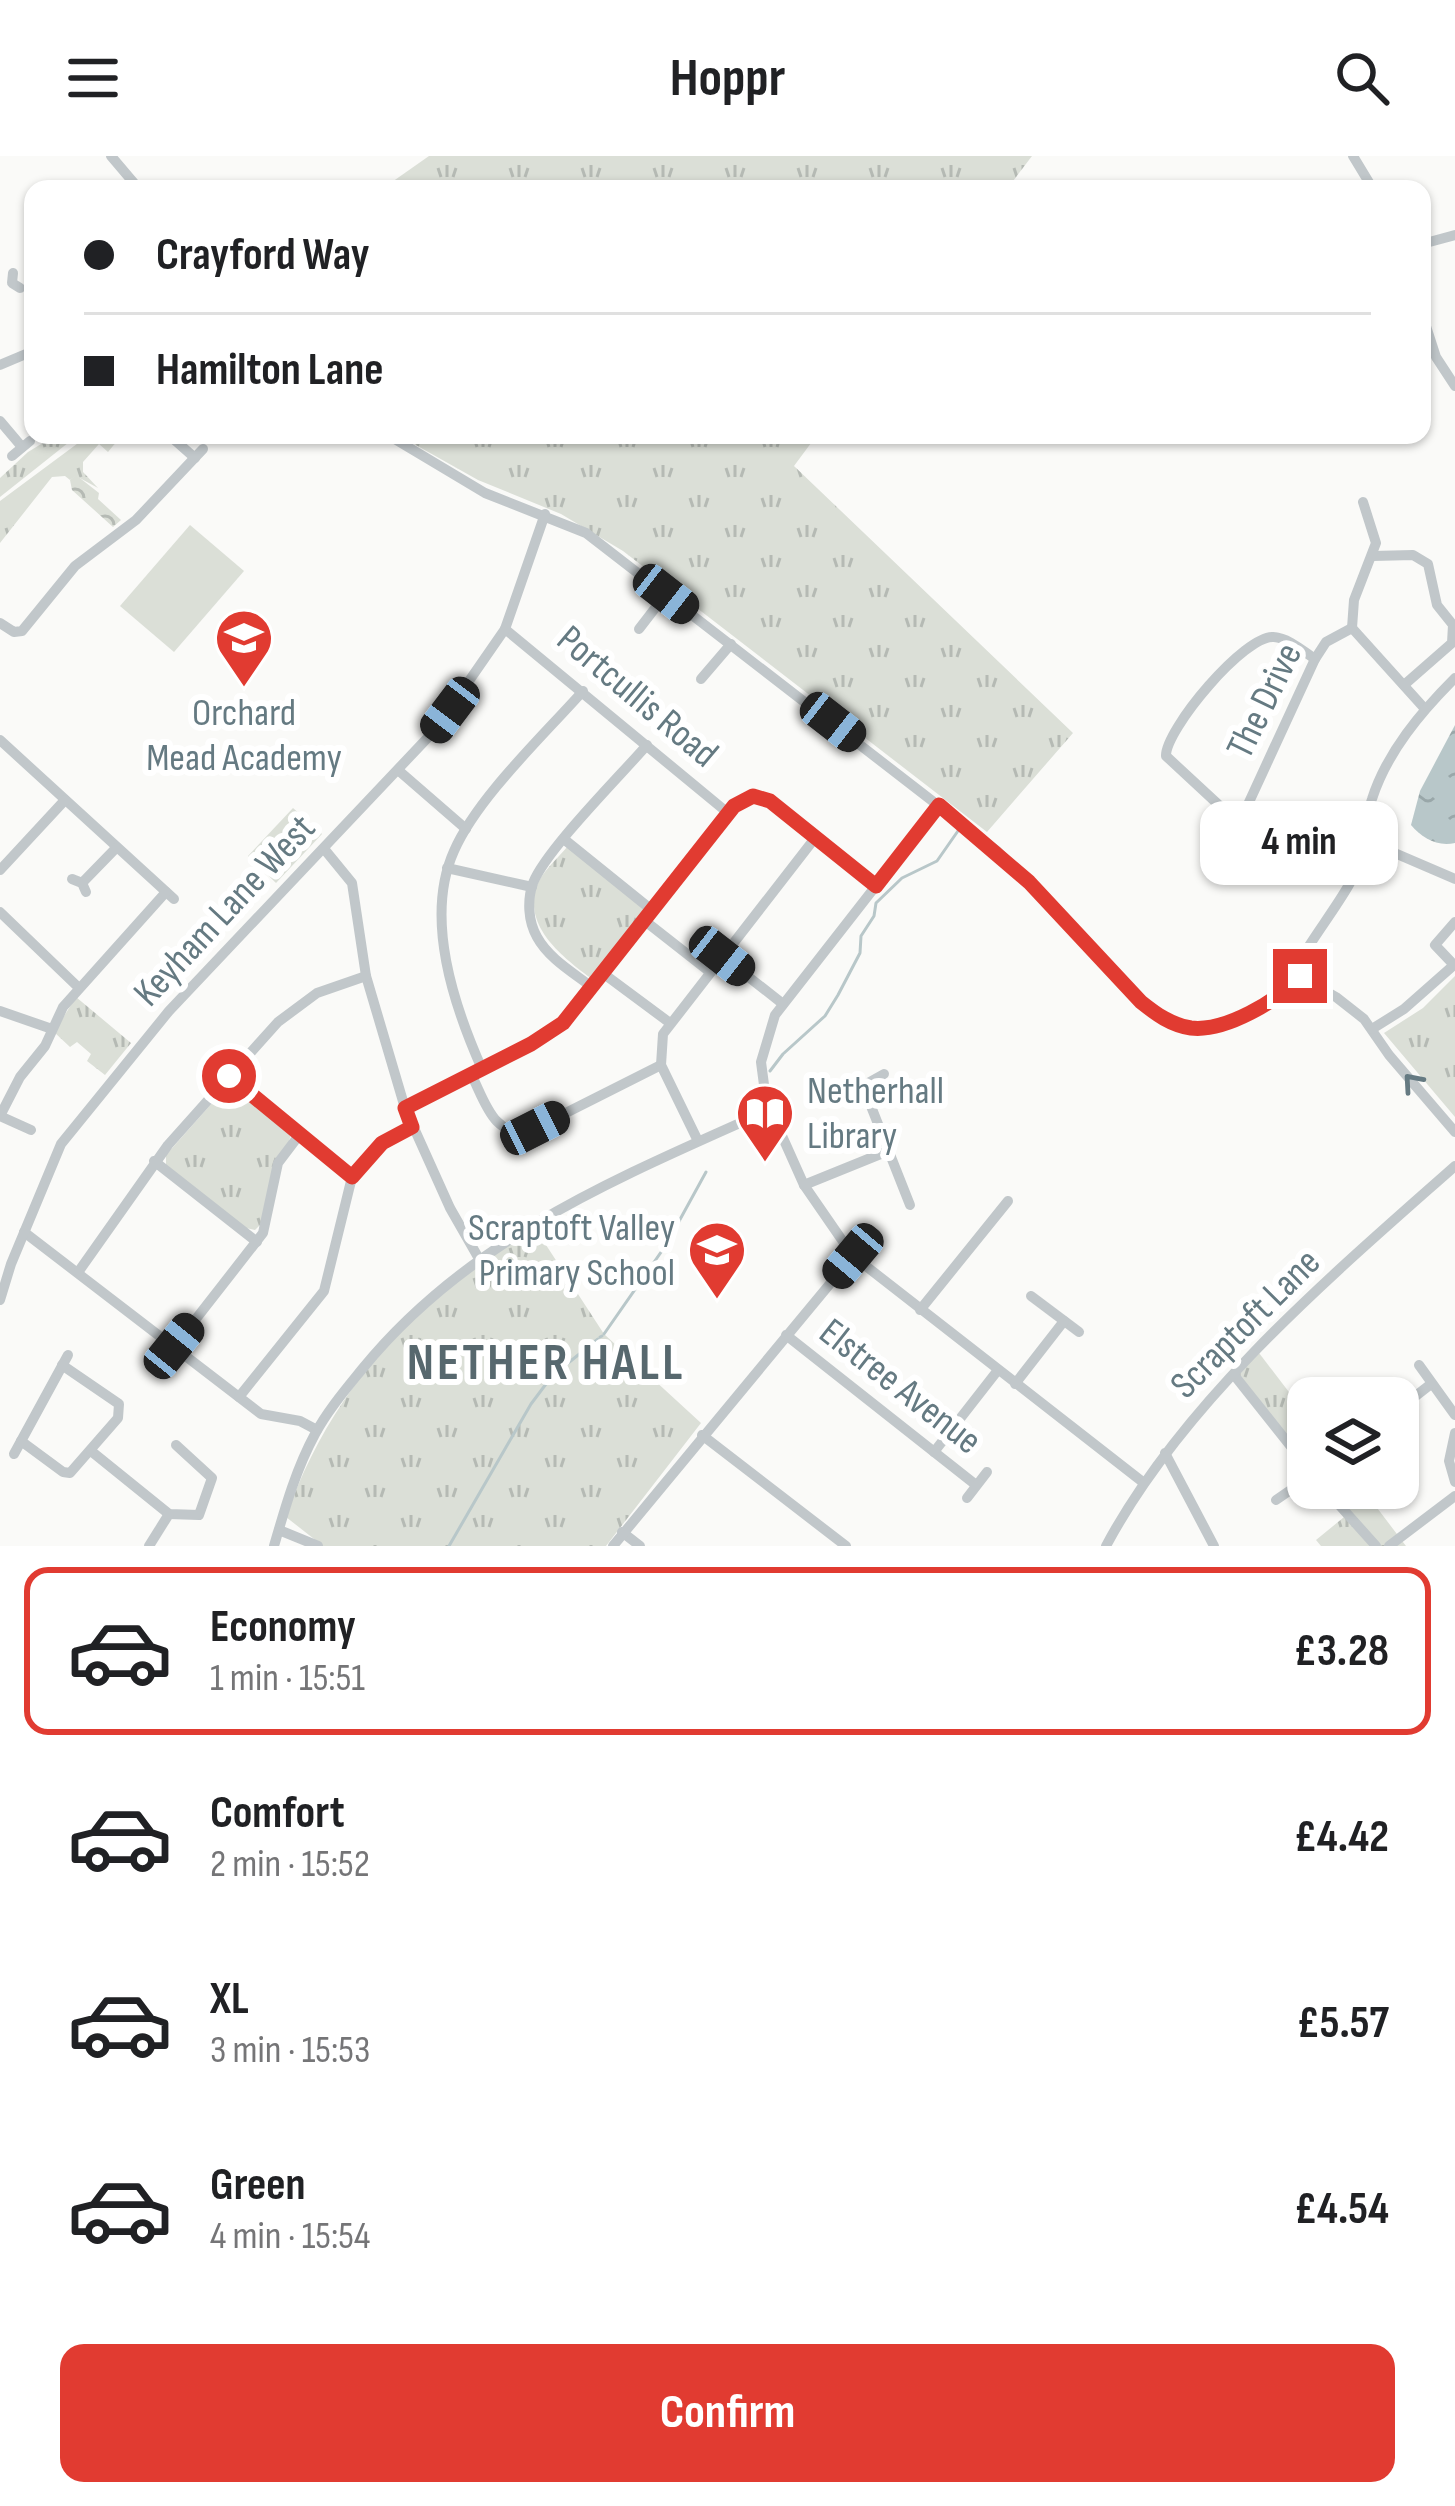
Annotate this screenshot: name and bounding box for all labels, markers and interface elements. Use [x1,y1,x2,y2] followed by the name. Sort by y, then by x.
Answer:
[60,45,126,111] icon: menu
[1329,45,1395,111] icon: search
[670,46,785,111] text: Hoppr
[156,228,369,283] text: Crayford Way
[156,343,383,398] text: Hamilton Lane
[627,558,705,630] car
[213,607,275,689] school or university icon: Orchard Mead Academy
[547,616,727,778] street label: Portcullis Road
[1217,636,1313,766] street label: The Drive
[414,670,486,750] car
[794,686,872,758] car
[146,690,342,782] place label: Orchard Mead Academy
[1201,802,1399,886] callout: 4 min
[124,805,326,1017] street label: Keyham Lane West
[1261,819,1337,866] text: 4 min
[683,920,761,992] car
[1273,949,1327,1003] route end
[202,1049,256,1103] route start
[807,1068,944,1160] place label: Netherhall Library
[1404,1074,1426,1096] one-way arrow
[734,1082,796,1164] library icon: Netherhall Library
[495,1096,575,1160] car
[468,1205,675,1297] place label: Scraptoft Valley Primary School
[816,1217,890,1295] car
[686,1219,748,1301] school or university icon: Scraptoft Valley Primary School
[1161,1239,1331,1409] street label: Scraptoft Lane
[137,1307,211,1385] car
[810,1309,990,1465] street label: Elstree Avenue
[407,1333,685,1394] district label: NETHER HALL
[1287,1377,1419,1509] map controls
[1287,1377,1419,1509] button: layers
[66,1597,174,1705] icon: car
[210,1600,356,1655] text: Economy
[1294,1624,1389,1679] text: £3.28
[210,1655,365,1702] text: 1 min · 15:51
[66,1783,174,1891] icon: car
[210,1786,345,1841] text: Comfort
[1294,1810,1389,1865] text: £4.42
[210,1841,370,1888] text: 2 min · 15:52
[66,1969,174,2077] icon: car
[210,1972,249,2027] text: XL
[1297,1996,1389,2051] text: £5.57
[210,2027,370,2074] text: 3 min · 15:53
[66,2155,174,2263] icon: car
[210,2158,306,2213] text: Green
[1294,2182,1389,2237] text: £4.54
[210,2213,370,2260] text: 4 min · 15:54
[60,2344,1395,2482] button: Confirm

